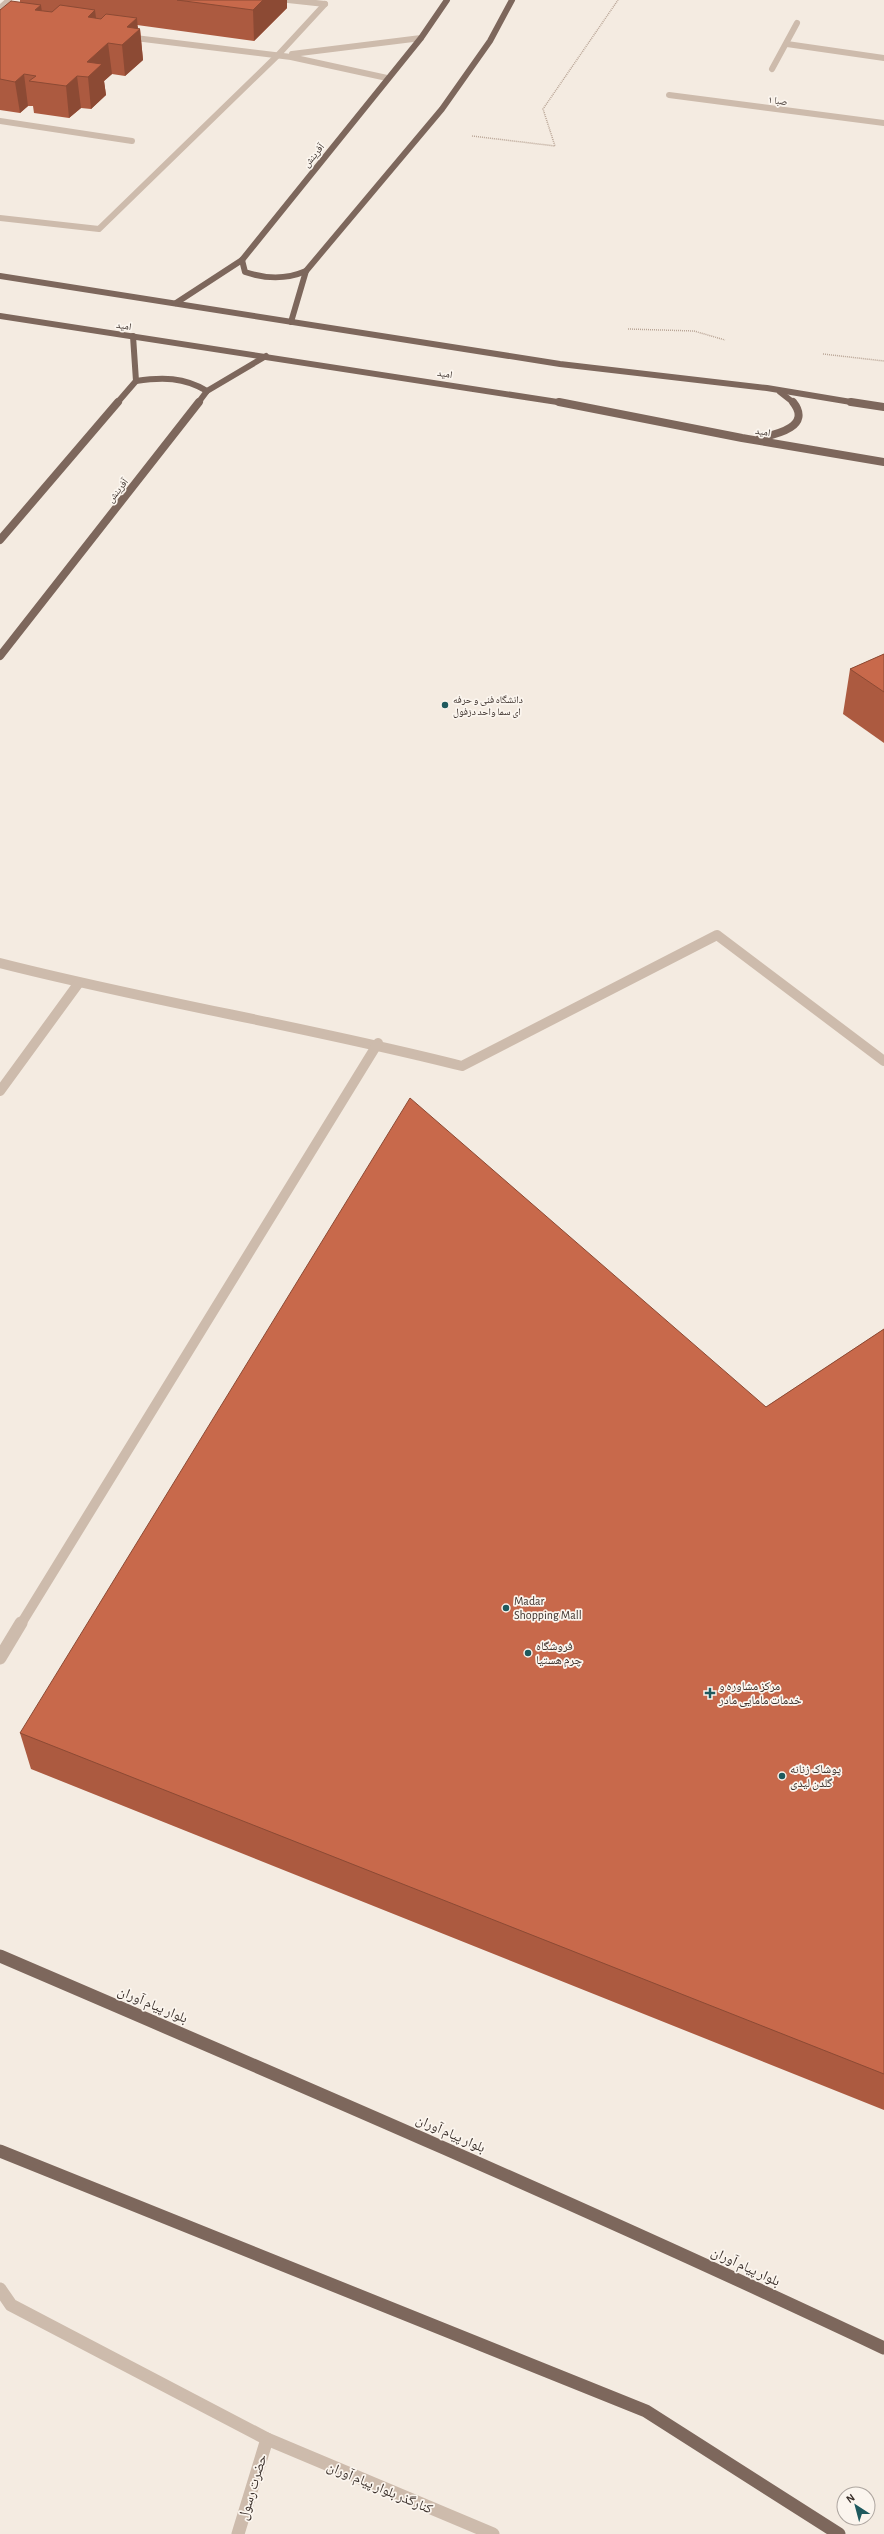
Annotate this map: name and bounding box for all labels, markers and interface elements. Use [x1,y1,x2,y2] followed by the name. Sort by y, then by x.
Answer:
[768,95,788,107] street label: صبا ۱
[301,142,327,170] street label: آفرینش
[115,320,132,332] street label: امید
[436,368,453,380] street label: امید
[754,426,771,438] street label: امید
[105,476,131,505] street label: آفرینش
[453,695,523,718] place label: دانشگاه فنی و حرفه ای سما واحد دزفول
[440,700,450,710] marker: دانشگاه فنی و حرفه ای سما واحد دزفول
[514,1595,582,1621] place label: Madar Shopping Mall
[501,1603,511,1613] marker: Madar Shopping Mall
[536,1640,582,1668] place label: فروشگاه چرم هستیا
[523,1648,533,1658] marker: فروشگاه چرم هستیا
[718,1680,802,1707] place label: مرکز مشاوره و خدمات مامایی مادر
[704,1687,716,1699] marker: مرکز مشاوره و خدمات مامایی مادر
[790,1763,841,1790] place label: پوشاک‌ زنانه گلدن لیدی
[777,1771,787,1781] marker: پوشاک‌ زنانه گلدن لیدی
[115,1983,190,2028] street label: بلوار پیام آوران
[413,2112,488,2157] street label: بلوار پیام آوران
[708,2244,783,2291] street label: بلوار پیام آوران
[236,2453,271,2522] street label: حضرت رسول
[324,2459,435,2518] street label: کنارگذر بلوار پیام آوران
[836,2486,876,2526] north arrow
[844,2492,857,2505] text: N

